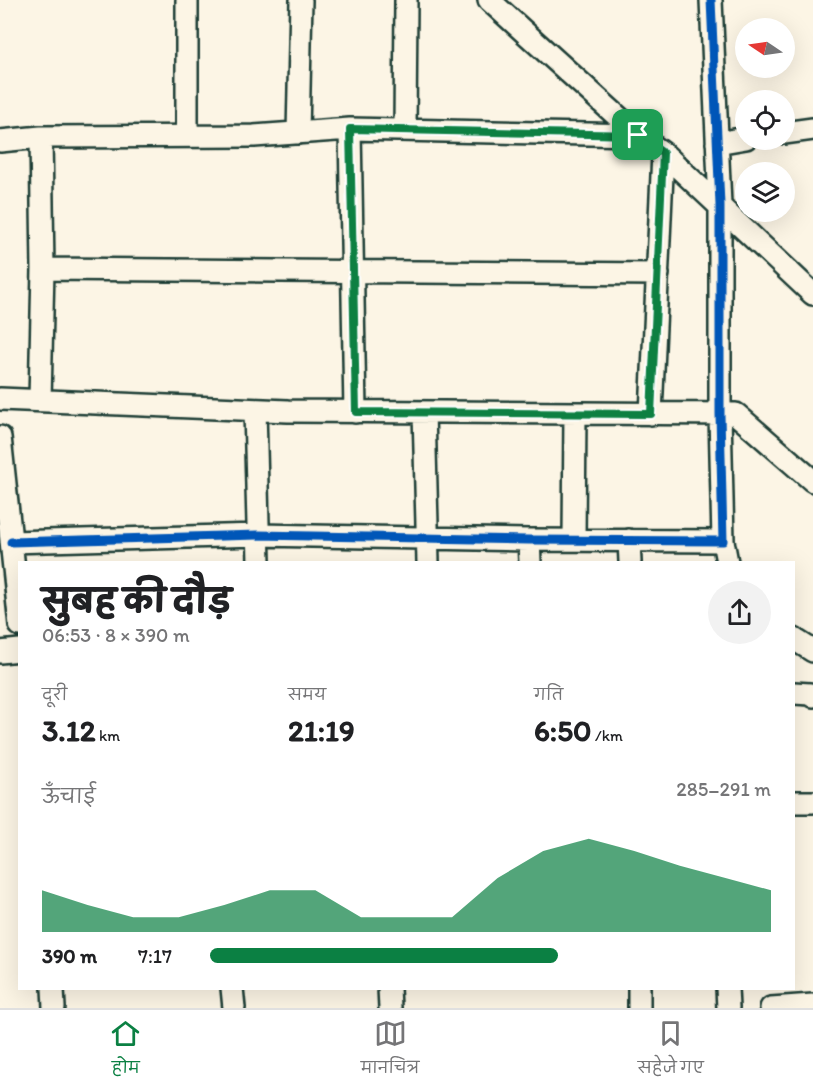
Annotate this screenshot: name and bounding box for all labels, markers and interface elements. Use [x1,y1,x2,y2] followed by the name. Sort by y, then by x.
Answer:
[735,18,795,78] north arrow
[735,18,795,222] map controls
[735,90,795,150] button: locate
[612,109,663,160] pin
[621,118,654,151] icon: arrive
[735,162,795,222] button: layers
[42,581,231,620] text: सुबह की दौड़
[708,581,771,644] button: share
[42,623,190,647] text: 06:53 · 8 × 390 m
[42,685,67,704] text: दूरी
[288,685,326,704] text: समय
[534,685,563,704] text: गति
[42,712,95,749] text: 3.12
[288,712,355,749] text: 21:19
[534,712,591,749] text: 6:50
[95,726,120,745] text: km
[591,726,623,745] text: /km
[676,777,771,801] text: 285–291 m
[42,784,96,808] text: ऊँचाई
[42,944,97,968] text: 390 m
[138,944,172,968] text: 7:17
[109,1017,142,1085] tab: होम
[361,1017,419,1085] tab: मानचित्र
[638,1017,704,1085] tab: सहेजे गए

